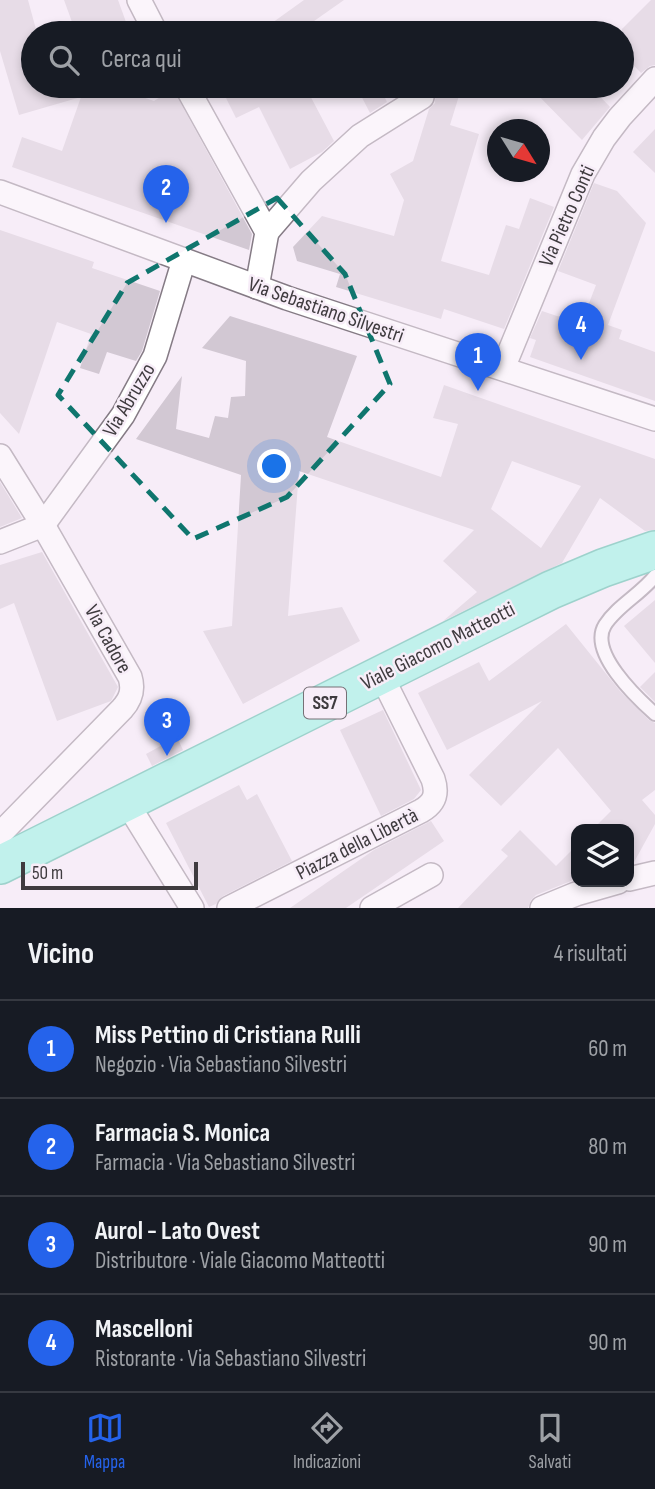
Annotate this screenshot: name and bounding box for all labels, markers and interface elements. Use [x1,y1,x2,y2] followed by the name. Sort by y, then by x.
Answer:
[21,21,634,98] search box
[45,41,83,79] icon: search
[101,44,182,75] text: Cerca qui
[487,119,550,182] north arrow
[534,161,600,271] street label: Via Pietro Conti
[143,165,189,223] pin: 2
[245,272,407,348] street label: Via Sebastiano Silvestri
[558,302,604,360] pin: 4
[455,333,501,391] pin: 1
[97,359,161,441] street label: Via Abruzzo
[257,449,291,483] your location
[357,596,519,696] street label: Viale Giacomo Matteotti
[79,600,137,678] street label: Via Cadore
[304,688,346,718] road number: SS7
[144,698,190,756] pin: 3
[292,803,422,885] street label: Piazza della Libertà
[571,824,634,887] map controls
[571,824,634,887] button: layers
[21,859,198,891] scale bar
[32,862,63,885] text: 50 m
[28,936,94,972] text: Vicino
[554,940,627,968] text: 4 risultati
[95,1020,361,1051] text: Miss Pettino di Cristiana Rulli
[46,1035,56,1063] text: 1
[588,1035,627,1063] text: 60 m
[95,1051,347,1079] text: Negozio · Via Sebastiano Silvestri
[95,1118,270,1149] text: Farmacia S. Monica
[46,1133,56,1161] text: 2
[588,1133,627,1161] text: 80 m
[95,1149,355,1177] text: Farmacia · Via Sebastiano Silvestri
[95,1216,260,1247] text: Aurol - Lato Ovest
[46,1231,56,1259] text: 3
[588,1231,627,1259] text: 90 m
[95,1247,385,1275] text: Distributore · Viale Giacomo Matteotti
[95,1314,193,1345] text: Mascelloni
[46,1329,56,1357] text: 4
[588,1329,627,1357] text: 90 m
[95,1345,366,1373] text: Ristorante · Via Sebastiano Silvestri
[84,1409,125,1474] tab: Mappa
[293,1409,361,1474] tab: Indicazioni
[529,1409,571,1474] tab: Salvati

